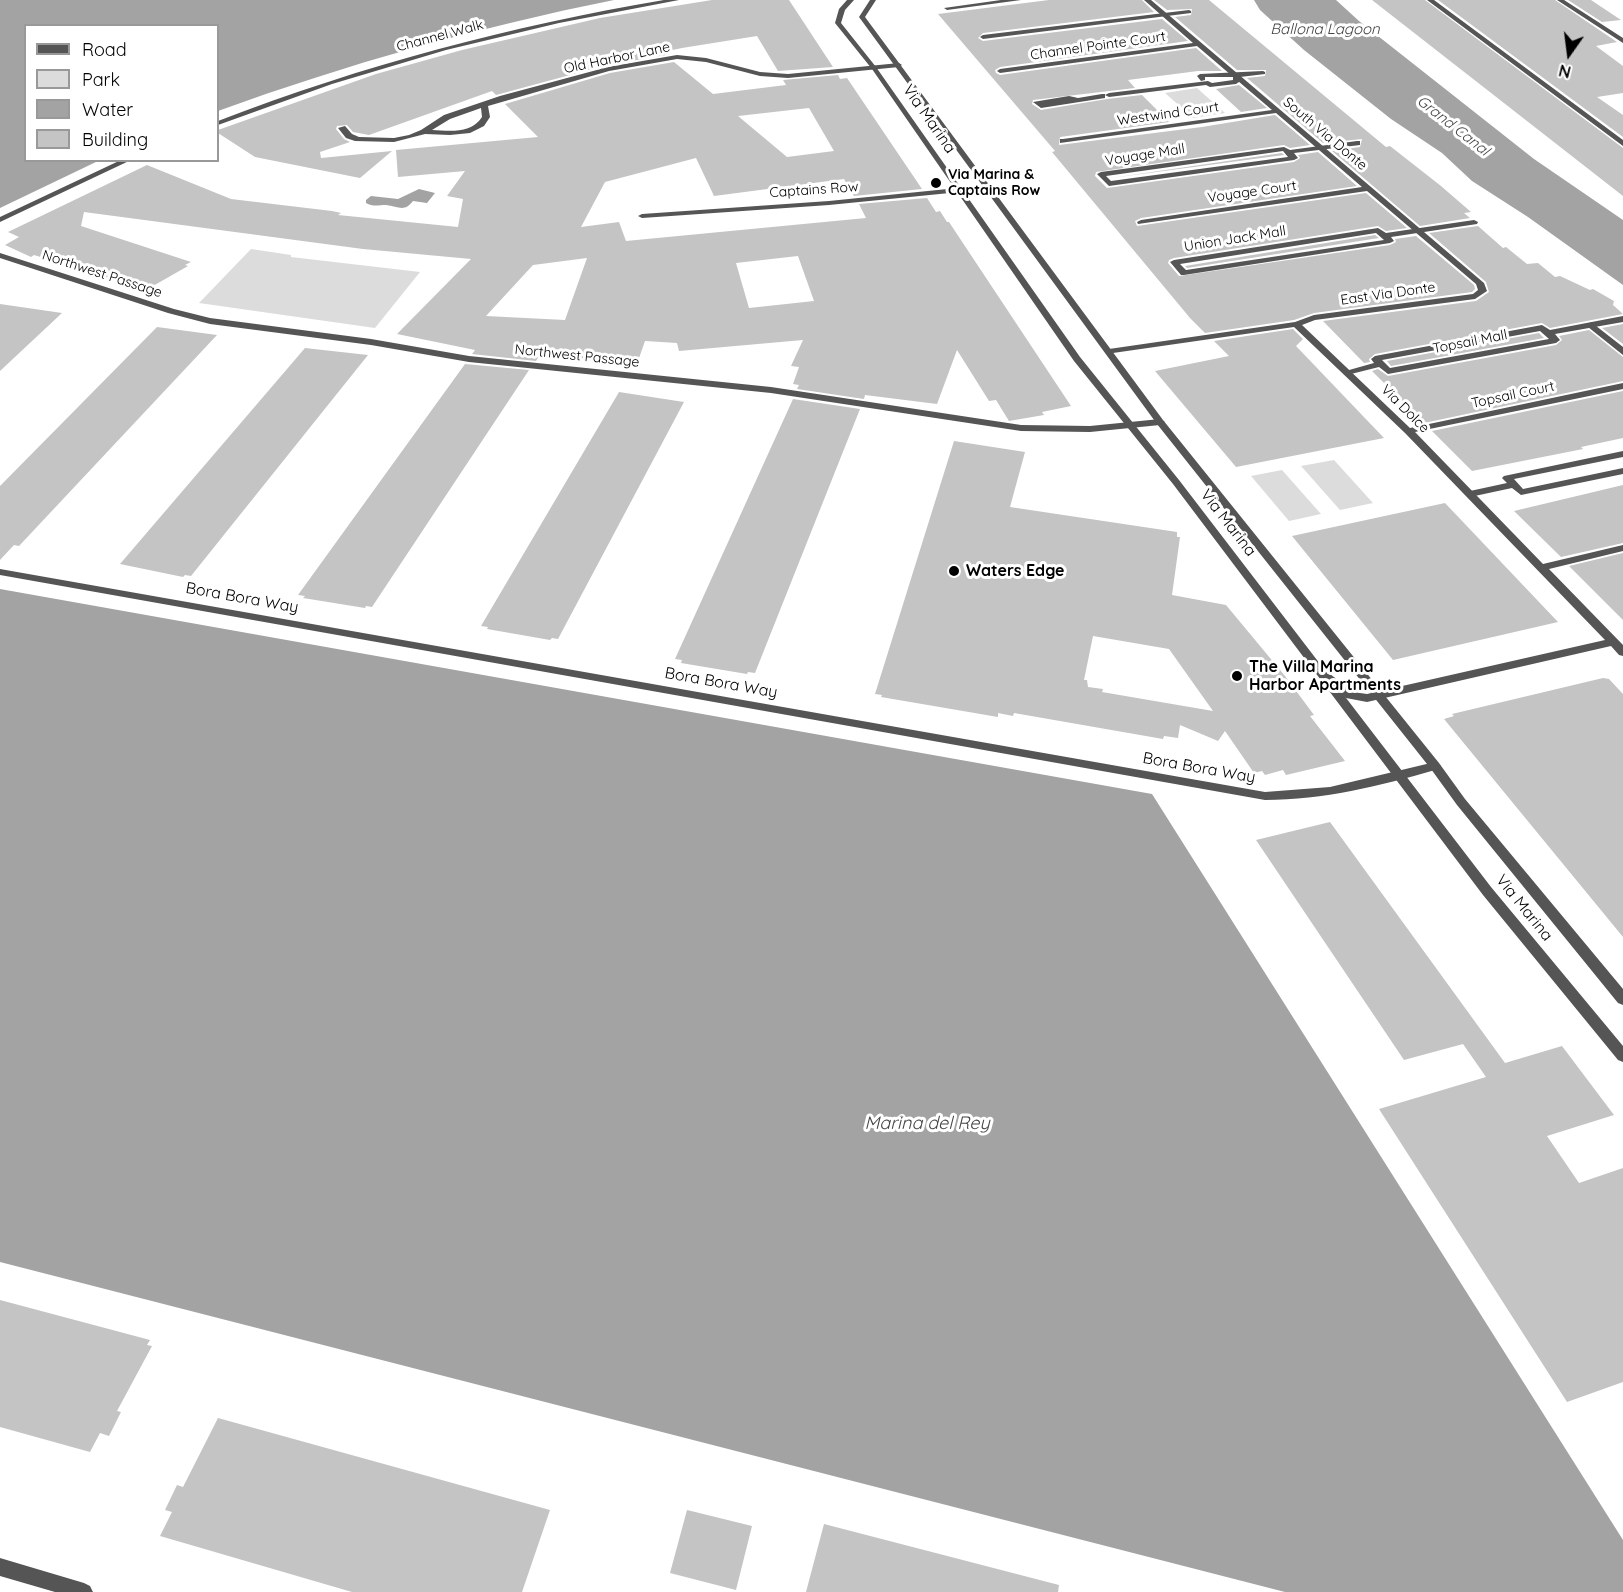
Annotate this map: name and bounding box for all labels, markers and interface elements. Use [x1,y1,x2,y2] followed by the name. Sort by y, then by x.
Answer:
[395,16,485,56] street label: Channel Walk
[1270,20,1380,38] water label: Ballona Lagoon
[24,24,219,162] legend
[1539,24,1599,84] north arrow
[1029,28,1167,64] street label: Channel Pointe Court
[82,38,127,61] text: Road
[562,39,672,77] street label: Old Harbor Lane
[1557,60,1573,83] text: N
[82,68,120,91] text: Park
[898,81,960,157] street label: Via Marina
[1413,92,1493,160] water label: Grand Canal
[1279,94,1371,174] street label: South Via Donte
[82,98,133,121] text: Water
[1116,99,1220,129] street label: Westwind Court
[82,128,148,151] text: Building
[1104,140,1186,170] street label: Voyage Mall
[948,167,1040,200] place label: Via Marina & Captains Row
[929,176,943,190] marker: Via Marina & Captains Row
[1206,177,1298,207] street label: Voyage Court
[769,179,859,201] street label: Captains Row
[1183,223,1287,255] street label: Union Jack Mall
[40,247,164,301] street label: Northwest Passage
[1340,279,1436,309] street label: East Via Donte
[1431,327,1509,357] street label: Topsail Mall
[514,341,640,371] street label: Northwest Passage
[1470,378,1556,412] street label: Topsail Court
[1377,381,1433,437] street label: Via Dolce
[1196,486,1260,560] street label: Via Marina
[966,561,1064,581] place label: Waters Edge
[947,564,961,578] marker: Waters Edge
[184,579,300,617] street label: Bora Bora Way
[1249,657,1401,695] place label: The Villa Marina Harbor Apartments
[663,664,779,702] street label: Bora Bora Way
[1230,669,1244,683] marker: The Villa Marina Harbor Apartments
[1141,749,1257,787] street label: Bora Bora Way
[1491,871,1557,945] street label: Via Marina
[864,1113,990,1135] water label: Marina del Rey

